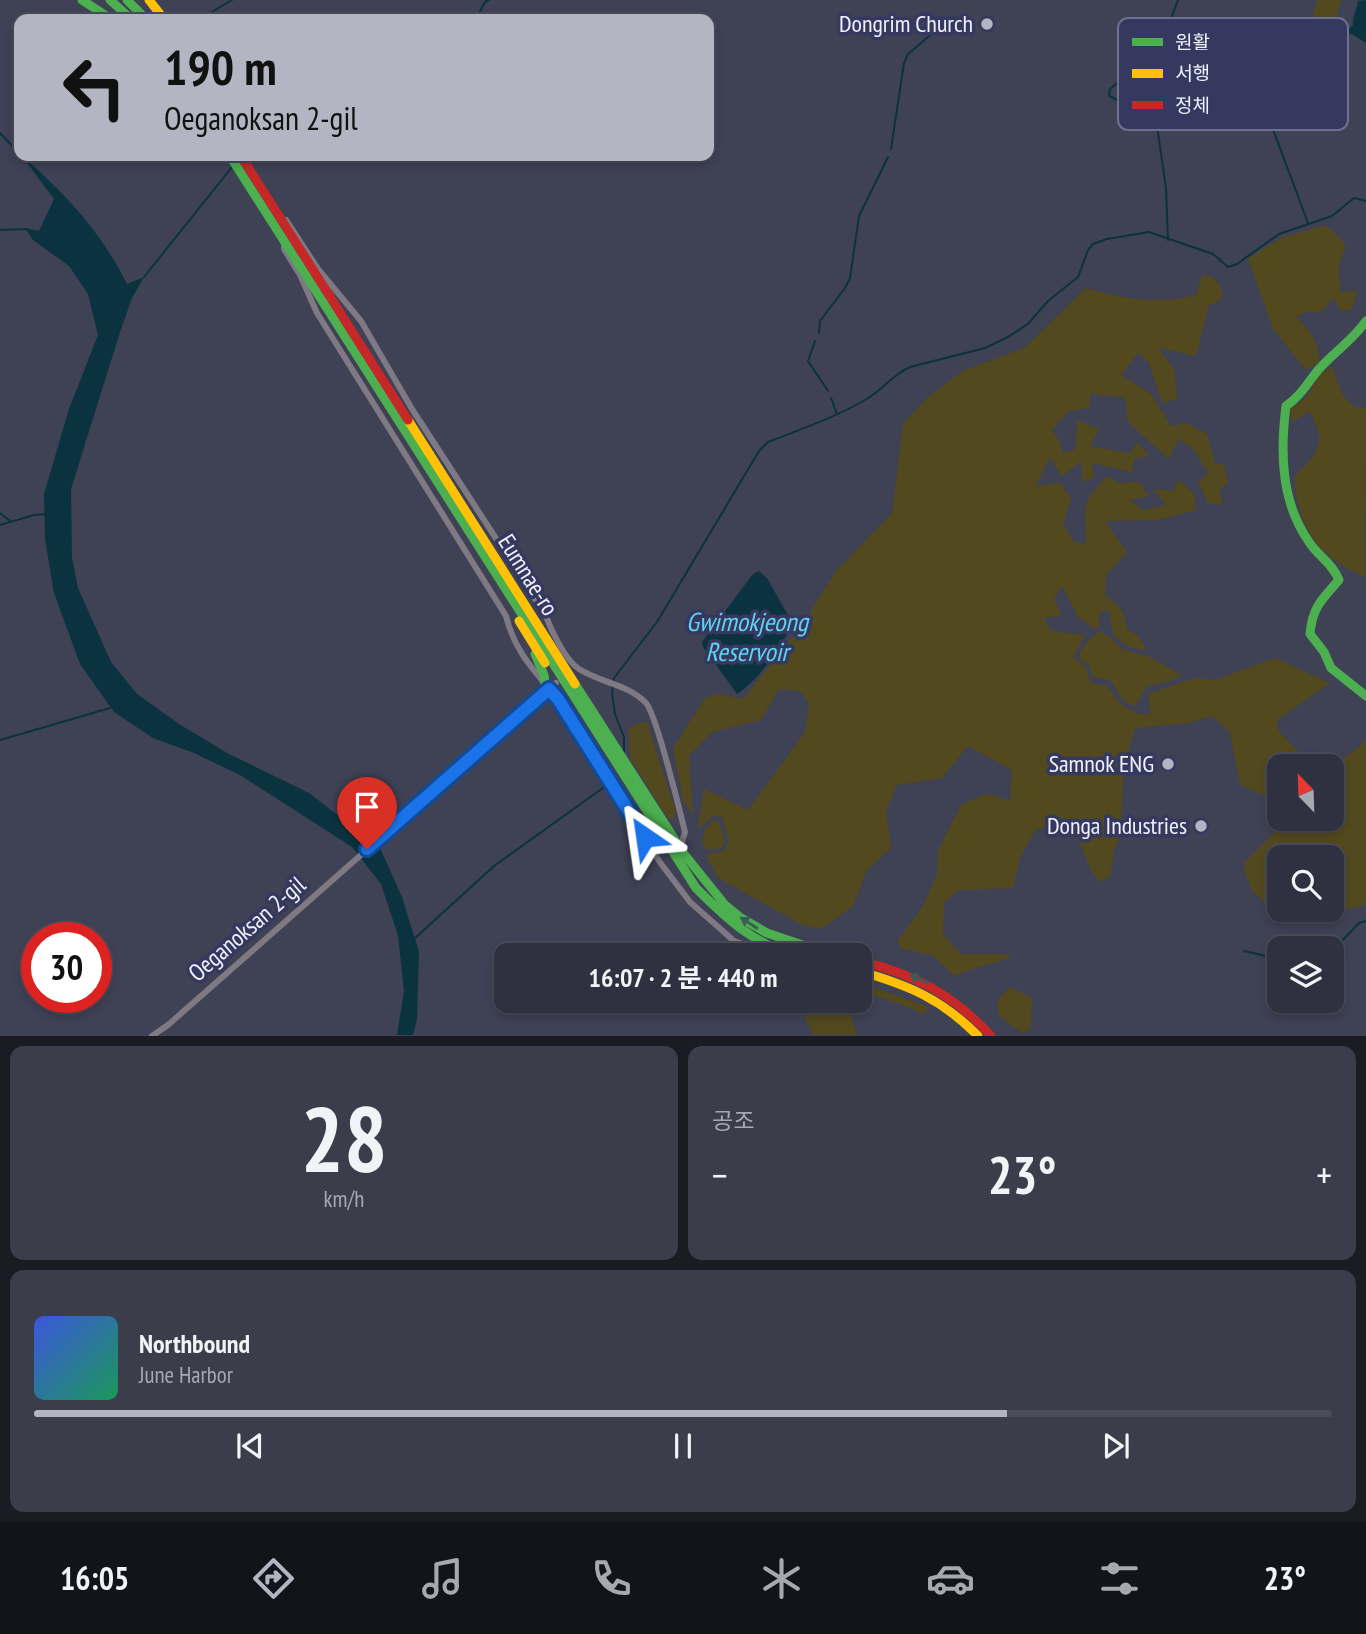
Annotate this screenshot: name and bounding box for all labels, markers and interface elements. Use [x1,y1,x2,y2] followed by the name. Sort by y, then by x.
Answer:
[839,8,973,39] place label: Dongrim Church
[979,16,995,32] marker: Dongrim Church
[1118,18,1348,130] legend
[1175,30,1210,54] text: 원활
[164,35,277,99] text: 190 m
[49,42,140,133] icon: left
[1175,61,1210,85] text: 서행
[1175,93,1210,117] text: 정체
[164,97,358,139] text: Oeganoksan 2-gil
[491,528,565,621] street label: Eumnae-ro
[686,605,810,668] water label: Gwimokjeong Reservoir
[1049,748,1154,779] place label: Samnok ENG
[1267,754,1344,831] north arrow
[1267,754,1344,1013] map controls
[1160,756,1176,772] marker: Samnok ENG
[337,777,397,849] pin
[348,788,386,826] icon: arrive
[608,800,682,874] position arrow
[1047,810,1187,841] place label: Donga Industries
[1193,818,1209,834] marker: Donga Industries
[1267,845,1344,922] button: search
[182,869,312,988] street label: Oeganoksan 2-gil
[739,917,758,930] one-way arrow
[21,922,112,1013] speed limit sign: 30
[1267,936,1344,1013] button: layers
[589,961,777,994] text: 16:07 · 2 분 · 440 m
[909,973,929,985] one-way arrow
[301,1079,388,1197] text: 28
[712,1106,754,1135] text: 공조
[988,1141,1056,1208] text: 23°
[712,1150,728,1199] text: −
[1316,1150,1332,1199] text: +
[324,1184,364,1213] text: km/h
[139,1327,250,1360] text: Northbound
[139,1360,233,1389] text: June Harbor
[231,1427,269,1465] icon: previous
[664,1427,702,1465] icon: pause
[1097,1427,1135,1465] icon: next
[249,1554,298,1603] icon: directions
[418,1554,467,1603] icon: music
[587,1554,636,1603] icon: phone
[757,1554,806,1603] icon: climate
[926,1554,975,1603] icon: car
[1095,1554,1144,1603] icon: filters
[60,1557,129,1599] text: 16:05
[1264,1557,1306,1599] text: 23°

